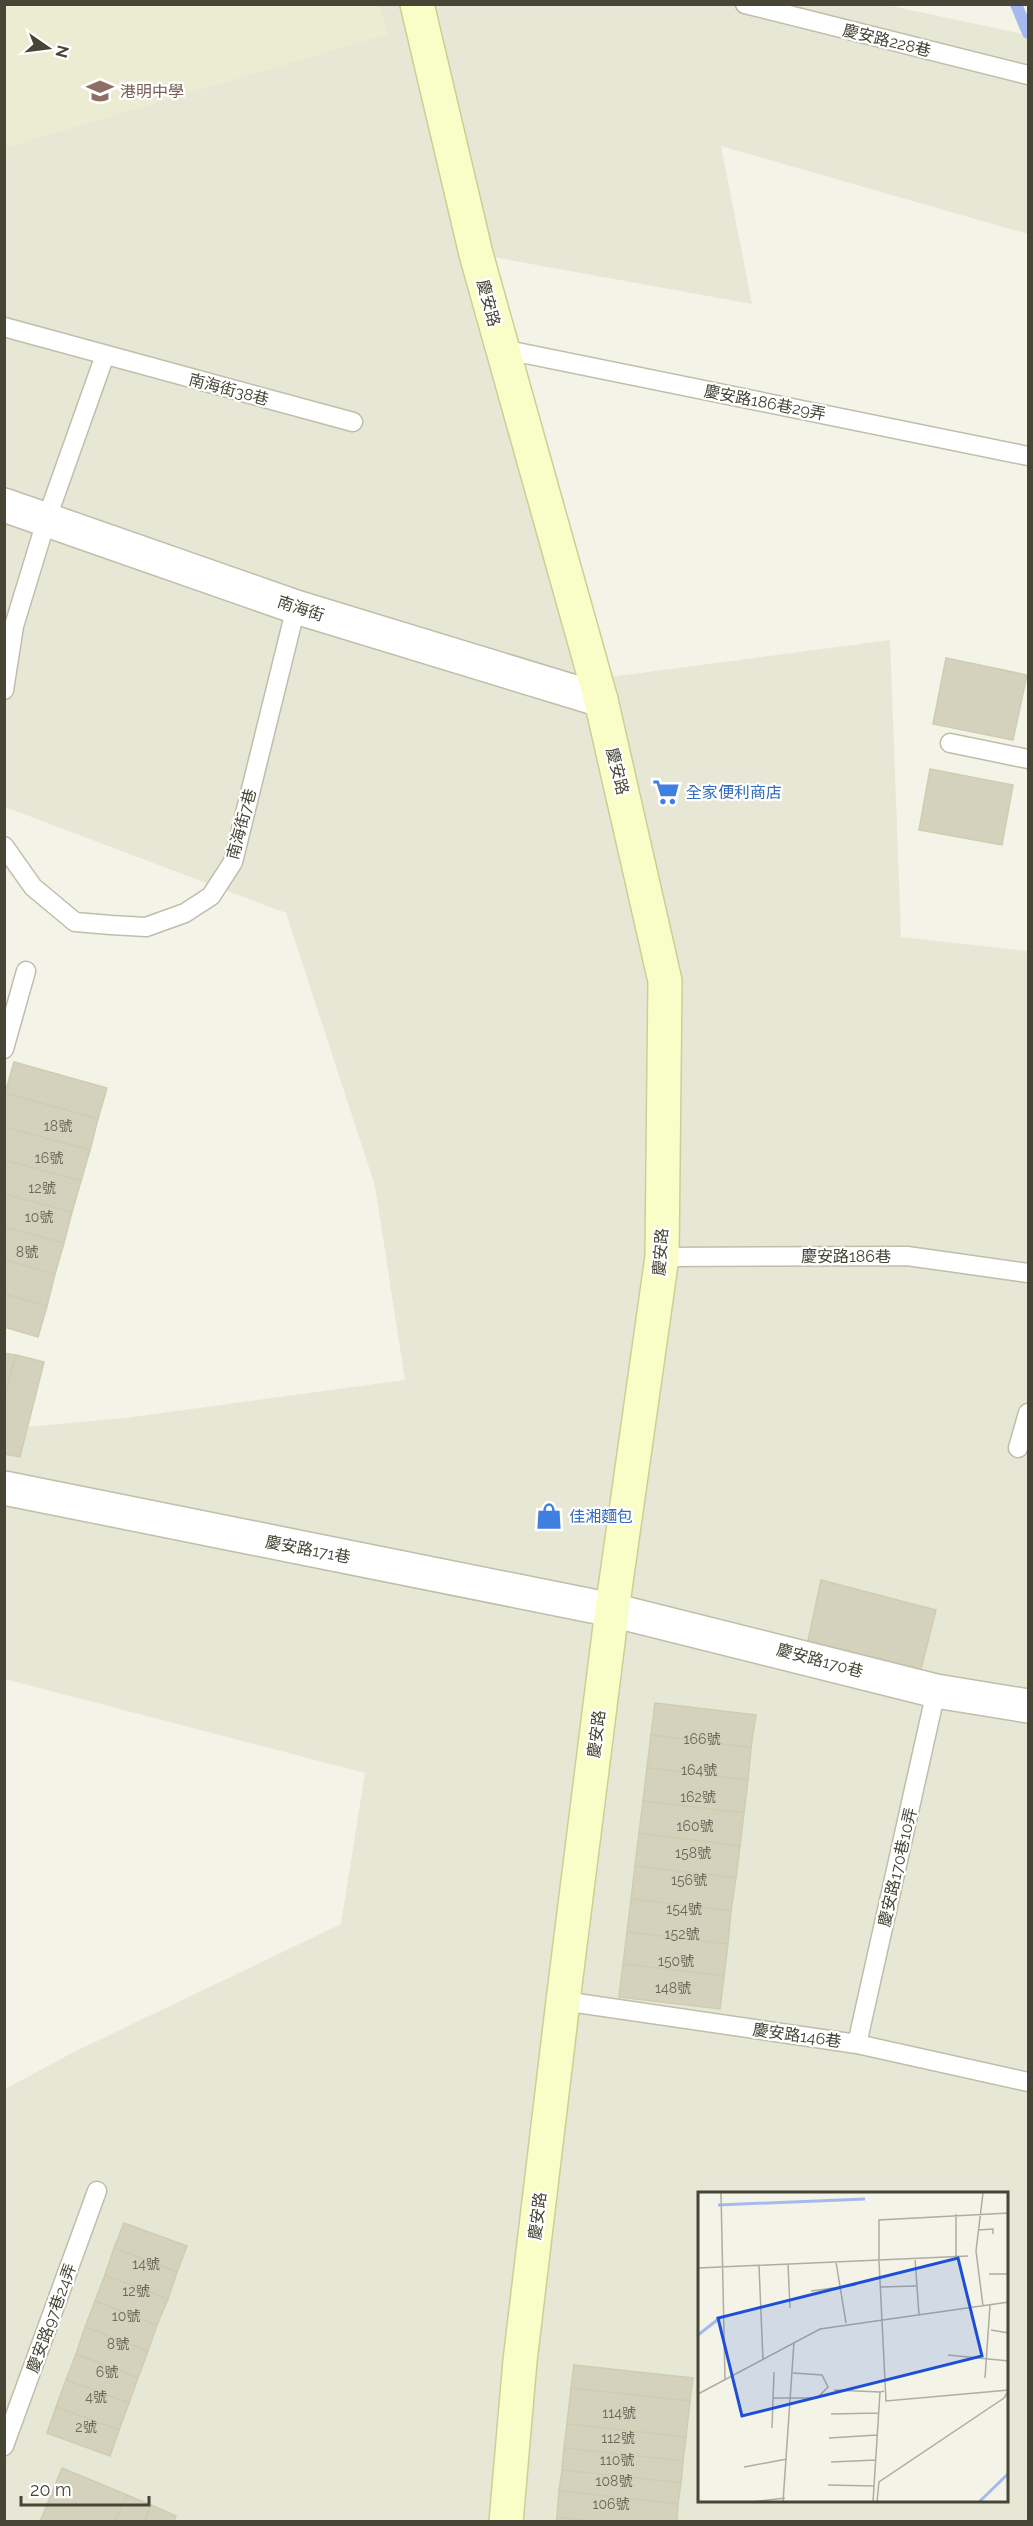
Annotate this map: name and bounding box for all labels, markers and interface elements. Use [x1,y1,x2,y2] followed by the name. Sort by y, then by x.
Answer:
[18,18,78,78] north arrow
[841,20,933,61] street label: 慶安路228巷
[51,43,73,60] text: N
[85,76,115,106] school or university icon: 港明中學
[120,82,184,101] place label: 港明中學
[473,277,504,329] street label: 慶安路
[187,370,271,409] street label: 南海街38巷
[702,381,827,424] street label: 慶安路186巷29弄
[275,592,327,625] street label: 南海街
[602,746,633,797] street label: 慶安路
[651,777,681,807] supermarket icon: 全家便利商店
[686,783,782,802] place label: 全家便利商店
[223,787,260,862] street label: 南海街7巷
[44,1118,72,1134] house number: 18號
[35,1150,63,1166] house number: 16號
[28,1180,56,1196] house number: 12號
[25,1209,53,1225] house number: 10號
[649,1227,672,1277] street label: 慶安路
[16,1244,38,1260] house number: 8號
[801,1247,891,1266] street label: 慶安路186巷
[534,1501,564,1531] shop icon: 佳湘麵包
[569,1507,633,1526] place label: 佳湘麵包
[264,1532,352,1567] street label: 慶安路171巷
[774,1640,865,1681] street label: 慶安路170巷
[584,1709,609,1759] street label: 慶安路
[684,1731,720,1747] house number: 166號
[681,1762,717,1778] house number: 164號
[680,1789,716,1805] house number: 162號
[875,1806,920,1929] street label: 慶安路170巷10弄
[676,1818,714,1834] house number: 160號
[675,1845,711,1861] house number: 158號
[671,1872,707,1888] house number: 156號
[666,1901,702,1917] house number: 154號
[665,1926,699,1942] house number: 152號
[658,1953,694,1969] house number: 150號
[655,1980,691,1996] house number: 148號
[751,2020,842,2051] street label: 慶安路146巷
[525,2191,550,2241] street label: 慶安路
[698,2192,1009,2502] inset map
[132,2256,160,2272] house number: 14號
[23,2261,80,2375] street label: 慶安路97巷24弄
[122,2283,150,2299] house number: 12號
[112,2308,140,2324] house number: 10號
[107,2336,129,2352] house number: 8號
[96,2364,118,2380] house number: 6號
[85,2389,107,2405] house number: 4號
[602,2405,636,2421] house number: 114號
[75,2419,97,2435] house number: 2號
[601,2430,635,2446] house number: 112號
[600,2452,634,2468] house number: 110號
[21,2469,148,2507] scale bar
[596,2473,632,2489] house number: 108號
[30,2479,72,2500] text: 20 m
[592,2496,630,2512] house number: 106號

